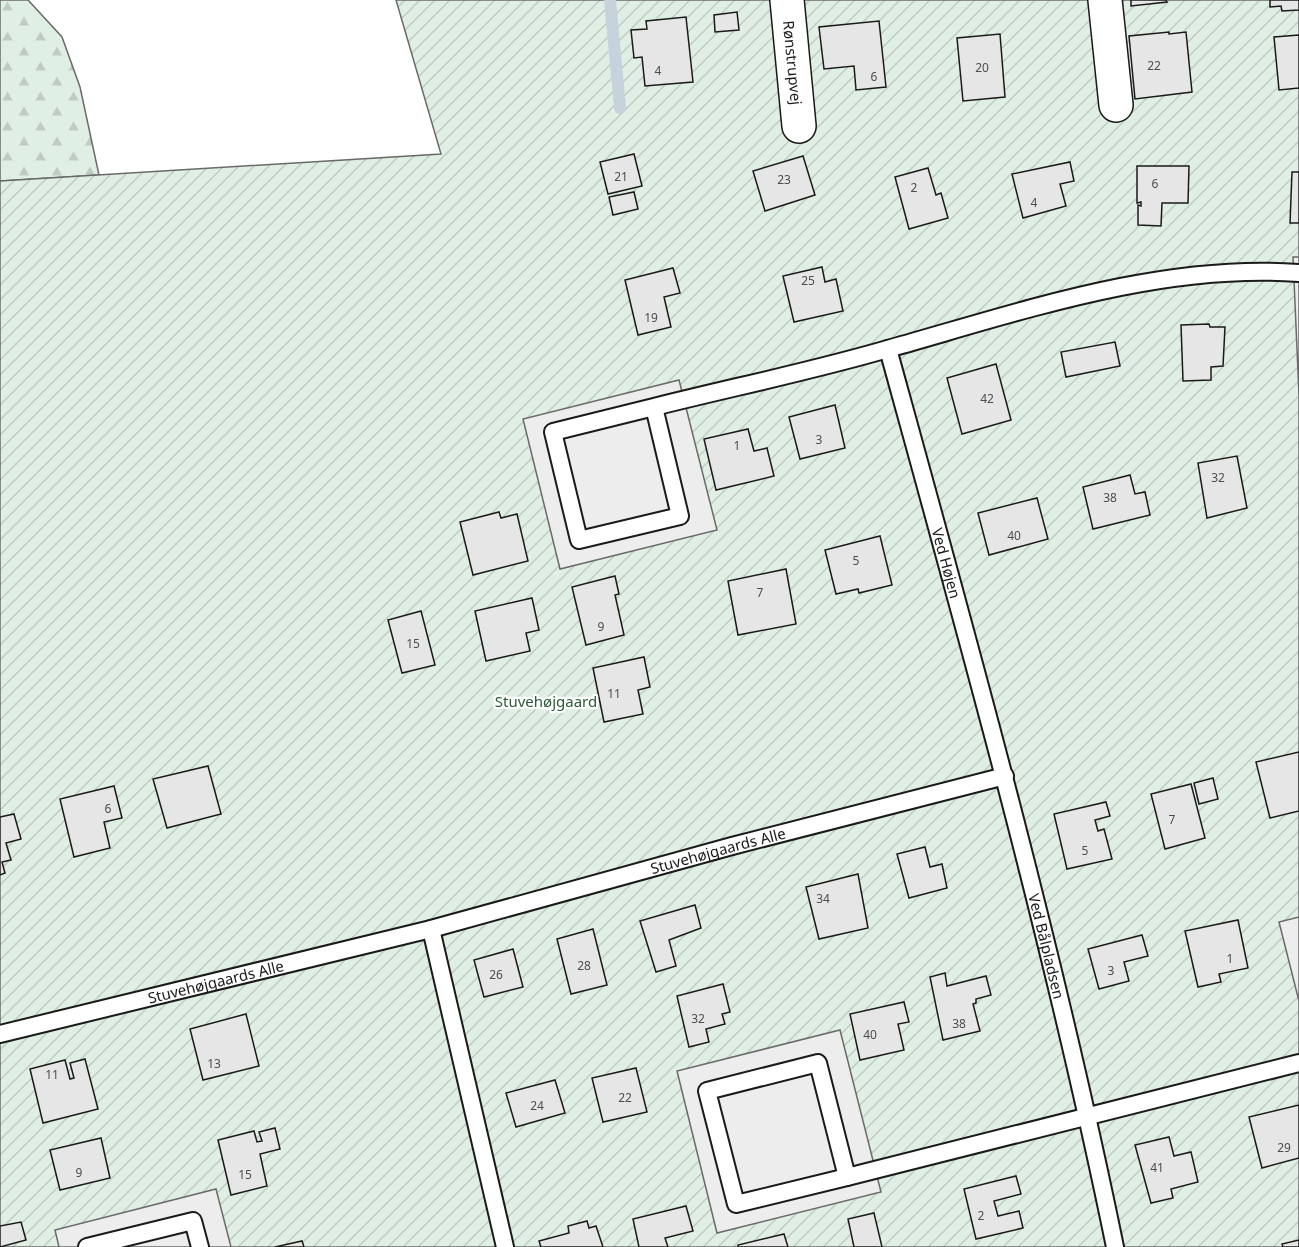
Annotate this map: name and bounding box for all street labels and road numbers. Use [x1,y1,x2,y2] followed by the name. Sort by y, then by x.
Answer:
[779,20,807,106] street label: Rønstrupvej
[928,526,966,601] street label: Ved Højen
[648,823,788,878] street label: Stuvehøjgaards Alle
[1024,891,1069,1001] street label: Ved Bålpladsen
[146,955,286,1008] street label: Stuvehøjgaards Alle

